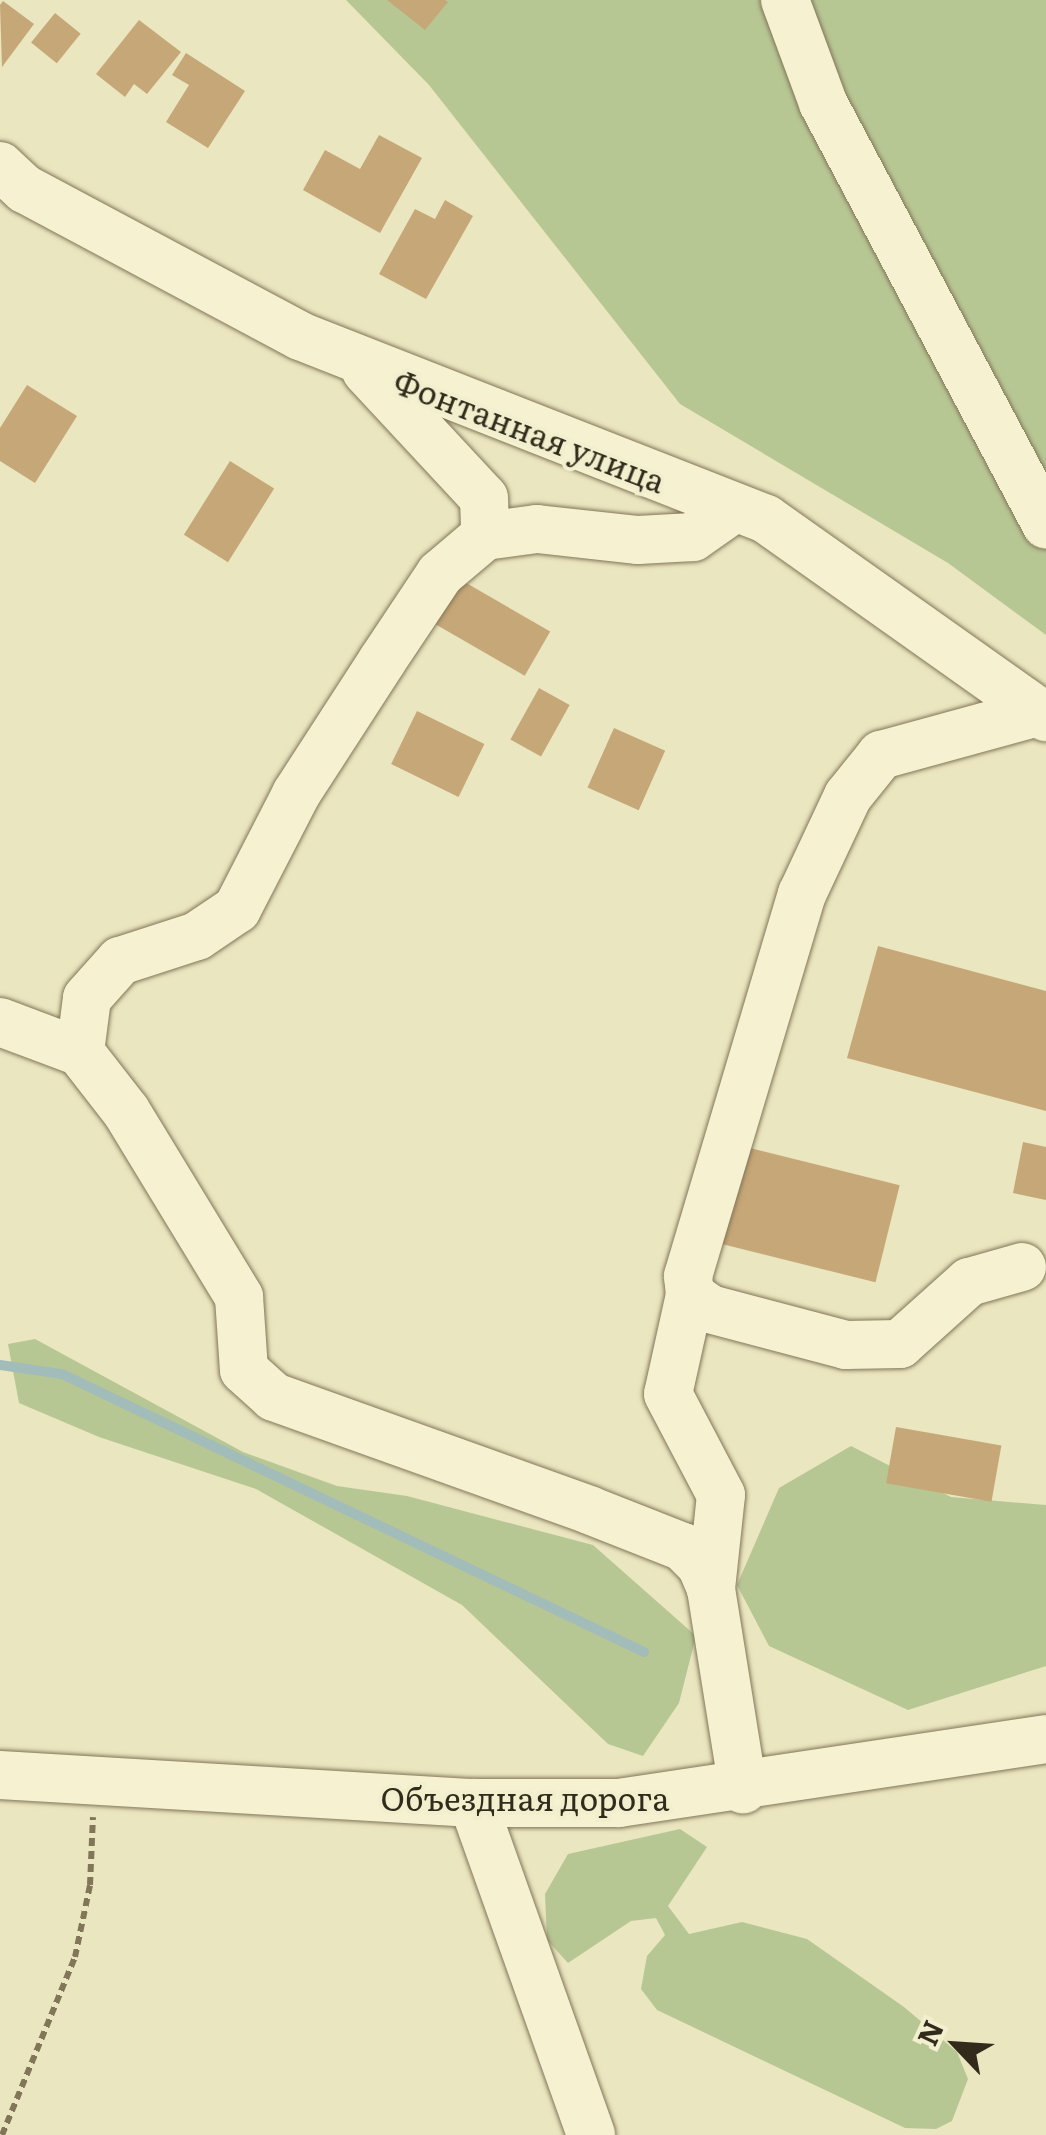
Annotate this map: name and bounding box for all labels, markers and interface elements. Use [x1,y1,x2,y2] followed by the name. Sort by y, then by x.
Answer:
[389,361,671,499] street label: Фонтанная улица
[381,1778,669,1816] street label: Объездная дорога
[906,1995,1006,2095] north arrow
[905,2013,953,2052] text: N

